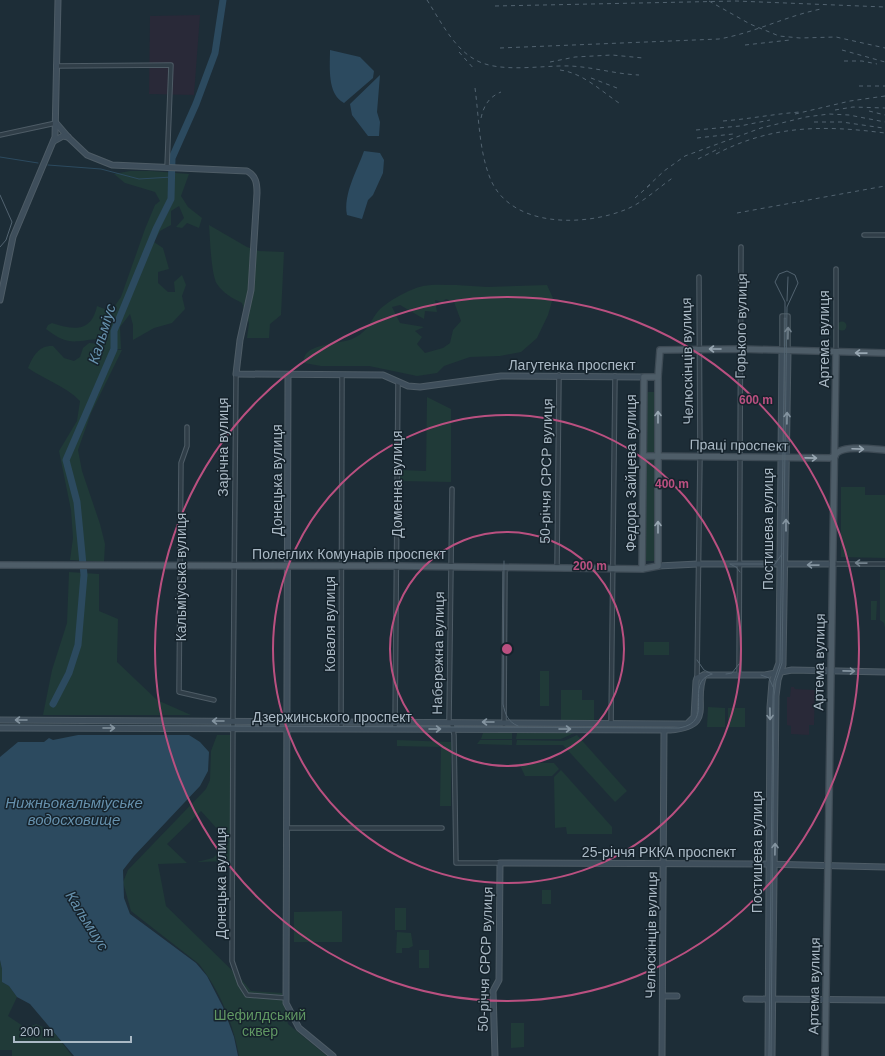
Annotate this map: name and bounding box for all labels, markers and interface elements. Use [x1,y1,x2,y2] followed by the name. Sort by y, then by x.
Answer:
[732,273,750,379] street label: Горького вулиця
[816,290,832,388] street label: Артема вулиця
[678,297,696,425] street label: Челюскінців вулиця
[84,301,119,366] water label: Кальміус
[784,327,792,340] one-way arrow
[709,345,722,353] one-way arrow
[855,349,868,356] one-way arrow
[508,357,636,373] street label: Лагутенка проспект
[739,393,773,407] text: 600 m
[623,394,639,552] street label: Федора Зайцева вулиця
[215,397,231,497] street label: Зарічна вулиця
[537,398,555,544] street label: 50-річчя СРСР вулиця
[654,411,662,424] one-way arrow
[783,412,791,425] one-way arrow
[269,424,285,536] street label: Донецька вулиця
[389,430,405,538] street label: Доменна вулиця
[689,436,789,454] street label: Праці проспект
[851,445,864,453] one-way arrow
[804,454,817,462] one-way arrow
[760,468,776,590] street label: Постишева вулиця
[655,477,689,491] text: 400 m
[173,513,189,641] street label: Кальміуська вулиця
[782,519,790,532] one-way arrow
[654,521,662,534] one-way arrow
[252,546,447,562] street label: Полеглих Комунарів проспект
[573,559,607,573] text: 200 m
[855,559,868,567] one-way arrow
[807,561,820,569] one-way arrow
[322,576,338,672] street label: Коваля вулиця
[429,591,447,715] street label: Набережна вулиця
[810,613,828,711] street label: Артема вулиця
[500,642,514,656] centre of rings
[842,668,855,675] one-way arrow
[766,707,774,720] one-way arrow
[252,709,412,725] street label: Дзержинського проспект
[15,716,28,724] one-way arrow
[212,717,225,725] one-way arrow
[482,718,495,726] one-way arrow
[102,724,115,732] one-way arrow
[428,725,441,733] one-way arrow
[558,725,571,733] one-way arrow
[749,791,765,913] street label: Постишева вулиця
[5,794,143,828] water label: Нижньокальміуське водосховище
[213,827,229,939] street label: Донецька вулиця
[771,843,779,856] one-way arrow
[582,844,737,860] street label: 25-річчя РККА проспект
[642,871,660,999] street label: Челюскінців вулиця
[474,886,496,1032] street label: 50-річчя СРСР вулиця
[62,888,113,954] water label: Кальмиус
[805,937,823,1035] street label: Артема вулиця
[214,1007,306,1039] park label: Шефилдський сквер
[14,1018,131,1044] scale bar
[20,1025,53,1039] text: 200 m

